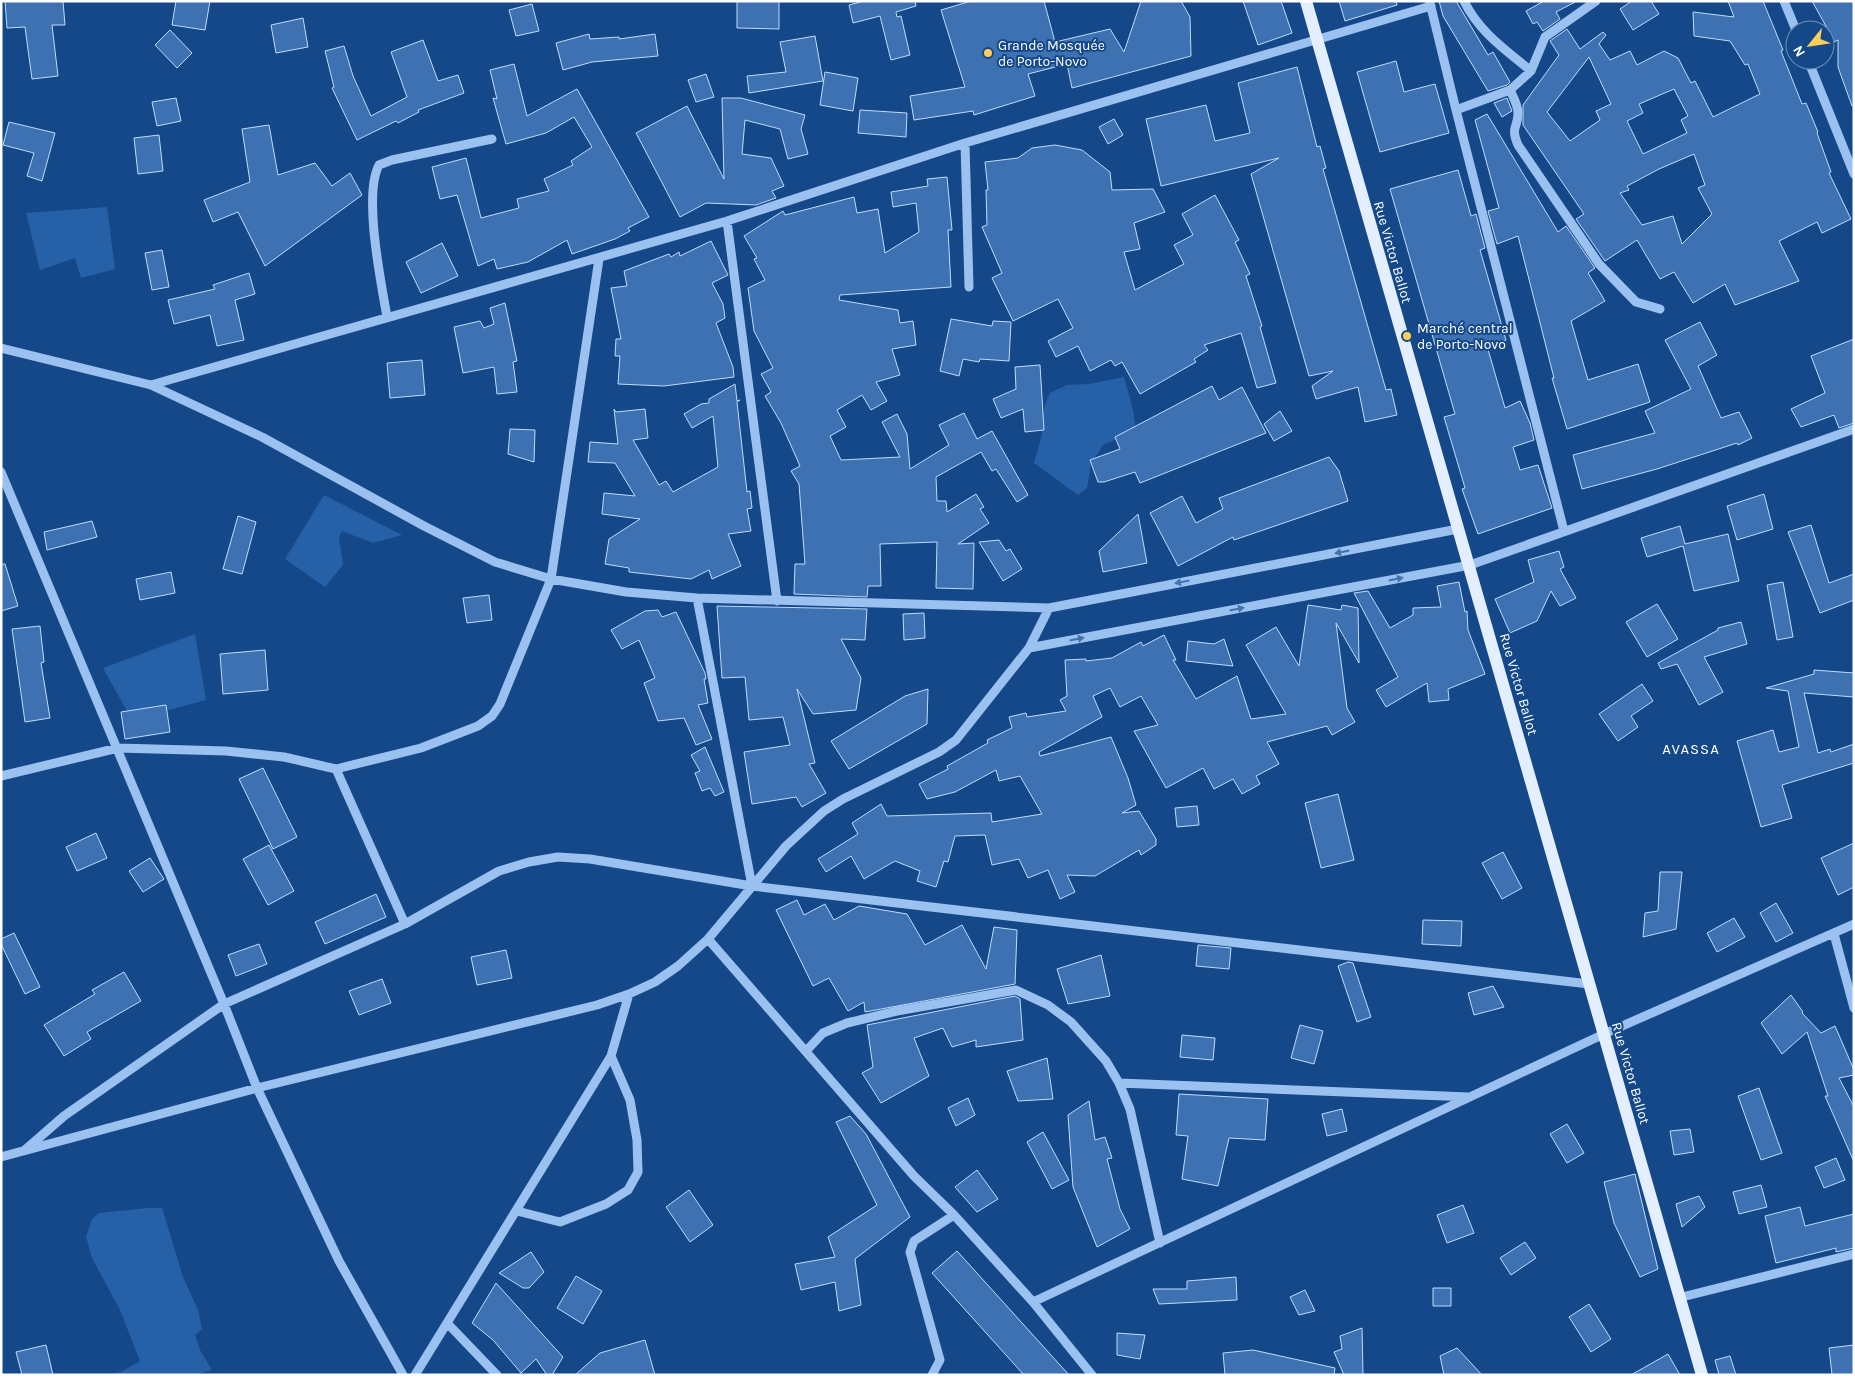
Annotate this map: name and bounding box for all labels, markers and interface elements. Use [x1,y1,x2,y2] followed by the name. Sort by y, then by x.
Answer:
[1785,20,1835,70] north arrow
[998,37,1105,70] place label: Grande Mosquée de Porto-Novo
[1789,43,1809,60] text: N
[982,47,994,59] marker: Grande Mosquée de Porto-Novo
[1370,199,1415,305] street label: Rue Victor Ballot
[1417,320,1513,353] place label: Marché central de Porto-Novo
[1401,330,1413,342] marker: Marché central de Porto-Novo
[1333,548,1349,556] one-way arrow
[1389,574,1405,582] one-way arrow
[1174,579,1190,587] one-way arrow
[1229,604,1245,612] one-way arrow
[1496,631,1541,737] street label: Rue Victor Ballot
[1069,634,1085,642] one-way arrow
[1662,740,1720,758] district label: AVASSA
[1608,1020,1653,1126] street label: Rue Victor Ballot

